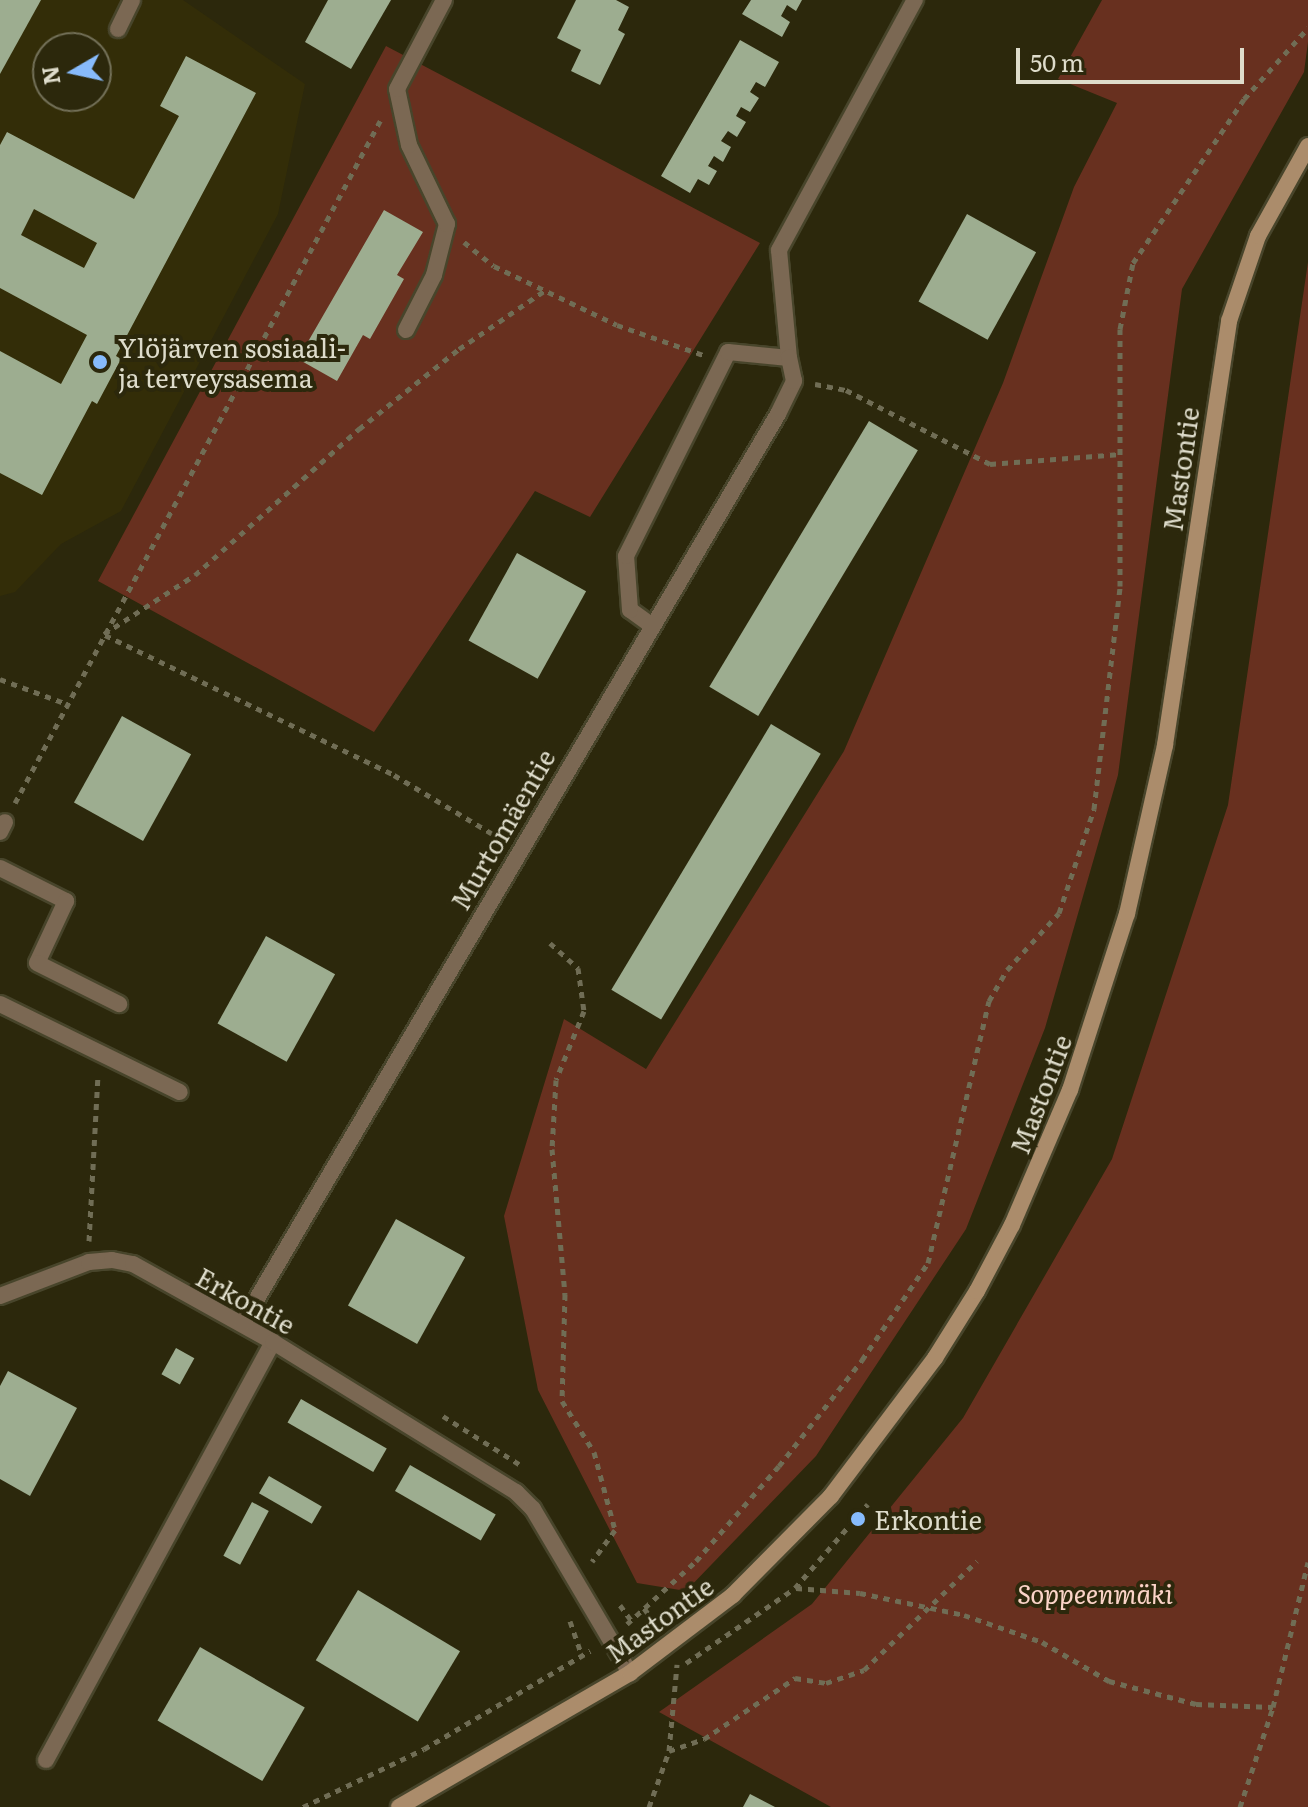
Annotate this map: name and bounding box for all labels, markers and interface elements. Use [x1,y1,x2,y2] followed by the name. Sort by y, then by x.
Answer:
[32,32,112,112] north arrow
[1020,32,1248,82] scale bar
[1030,44,1084,79] text: 50 m
[32,64,68,87] text: N
[118,331,346,392] place label: Ylöjärven sosiaali- ja terveysasema
[89,351,111,373] marker: Ylöjärven sosiaali- ja terveysasema
[1156,405,1204,533] street label: Mastontie
[443,743,561,915] street label: Murtomäentie
[1003,1030,1077,1158] street label: Mastontie
[191,1260,301,1340] street label: Erkontie
[874,1503,982,1535] place label: Erkontie
[849,1510,867,1528] marker: Erkontie
[599,1570,719,1668] street label: Mastontie
[1017,1577,1173,1609] park label: Soppeenmäki

